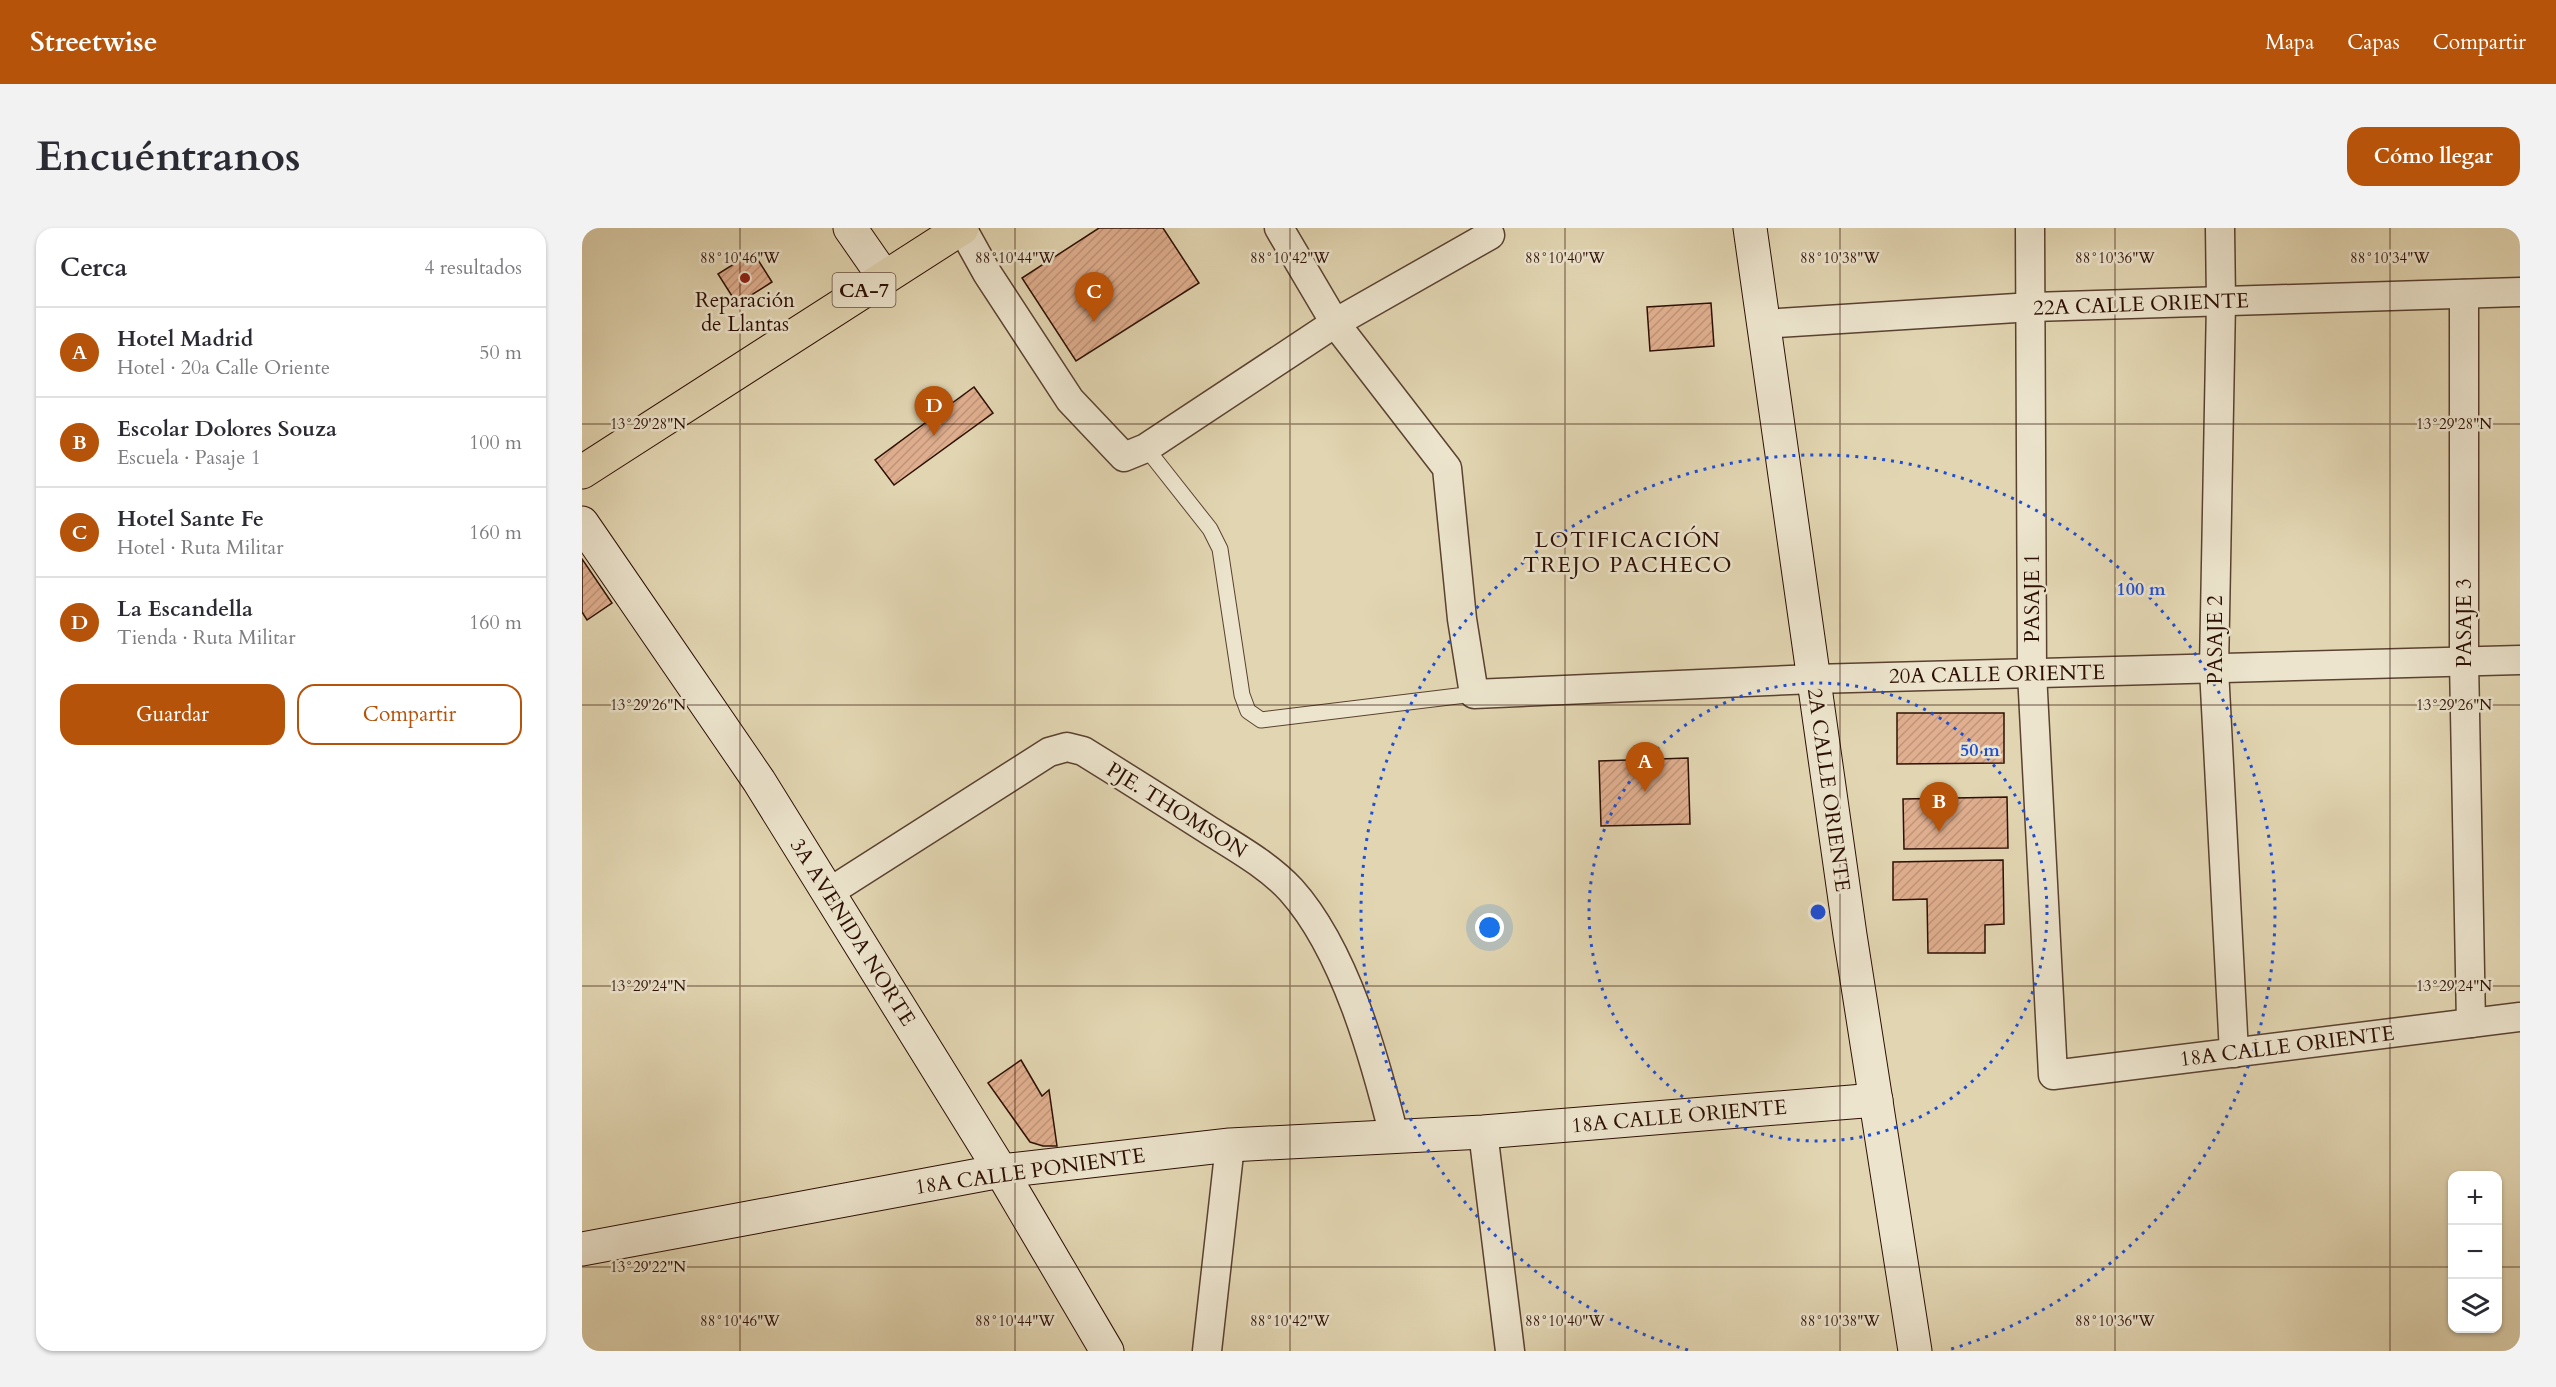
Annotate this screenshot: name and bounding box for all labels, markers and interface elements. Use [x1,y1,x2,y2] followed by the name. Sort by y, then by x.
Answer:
[30,23,158,61] text: Streetwise
[2265,28,2314,57] text: Mapa
[2347,28,2400,57] text: Capas
[2433,28,2526,57] text: Compartir
[2347,127,2520,186] button: Cómo llegar
[36,128,301,185] text: Encuéntranos
[700,248,780,268] text: 88°10'46"W
[975,248,1055,268] text: 88°10'44"W
[1250,248,1330,268] text: 88°10'42"W
[1525,248,1605,268] text: 88°10'40"W
[1800,248,1880,268] text: 88°10'38"W
[2075,248,2155,268] text: 88°10'36"W
[2350,248,2430,268] text: 88°10'34"W
[60,250,127,285] text: Cerca
[424,254,522,281] text: 4 resultados
[738,271,752,285] marker: Reparación de Llantas
[1074,272,1114,322] pin: C
[832,273,896,307] road number: CA-7
[695,286,795,339] place label: Reparación de Llantas
[2032,286,2250,323] street label: 22A CALLE ORIENTE
[117,324,253,354] text: Hotel Madrid
[72,339,87,366] text: A
[479,339,522,366] text: 50 m
[117,354,330,381] text: Hotel · 20a Calle Oriente
[914,386,954,436] pin: D
[117,414,337,444] text: Escolar Dolores Souza
[610,414,686,434] text: 13°29'28"N
[2416,414,2492,434] text: 13°29'28"N
[72,429,87,456] text: B
[469,429,522,456] text: 100 m
[117,444,261,471] text: Escuela · Pasaje 1
[117,504,264,534] text: Hotel Sante Fe
[72,519,87,546] text: C
[469,519,522,546] text: 160 m
[1523,525,1733,580] district label: LOTIFICACIÓN TREJO PACHECO
[117,534,283,561] text: Hotel · Ruta Militar
[2018,553,2047,643] street label: PASAJE 1
[2116,577,2166,602] text: 100 m
[2450,578,2479,668] street label: PASAJE 3
[117,594,253,624] text: La Escandella
[2201,595,2230,685] street label: PASAJE 2
[71,609,88,636] text: D
[469,609,522,636] text: 160 m
[117,624,295,651] text: Tienda · Ruta Militar
[1889,658,2105,691] street label: 20A CALLE ORIENTE
[60,684,285,745] button: Guardar
[297,684,522,745] button: Compartir
[1800,686,1857,894] street label: 2A CALLE ORIENTE
[610,695,686,715] text: 13°29'26"N
[2416,695,2492,715] text: 13°29'26"N
[1960,738,2000,763] text: 50 m
[1626,742,1664,792] pin: A
[1101,755,1253,865] street label: PJE. THOMSON
[1920,782,1958,832] pin: B
[783,833,922,1032] street label: 3A AVENIDA NORTE
[1808,902,1828,922] centre of rings
[1475,913,1504,942] your location
[610,976,686,996] text: 13°29'24"N
[2416,976,2492,996] text: 13°29'24"N
[2178,1019,2396,1074] street label: 18A CALLE ORIENTE
[1570,1093,1788,1140] street label: 18A CALLE ORIENTE
[913,1141,1147,1202] street label: 18A CALLE PONIENTE
[2448,1171,2502,1333] map controls
[2448,1171,2502,1225] button: +
[2448,1225,2502,1279] button: −
[610,1257,686,1277] text: 13°29'22"N
[2448,1279,2502,1333] button: layers
[700,1311,780,1331] text: 88°10'46"W
[975,1311,1055,1331] text: 88°10'44"W
[1250,1311,1330,1331] text: 88°10'42"W
[1525,1311,1605,1331] text: 88°10'40"W
[1800,1311,1880,1331] text: 88°10'38"W
[2075,1311,2155,1331] text: 88°10'36"W

